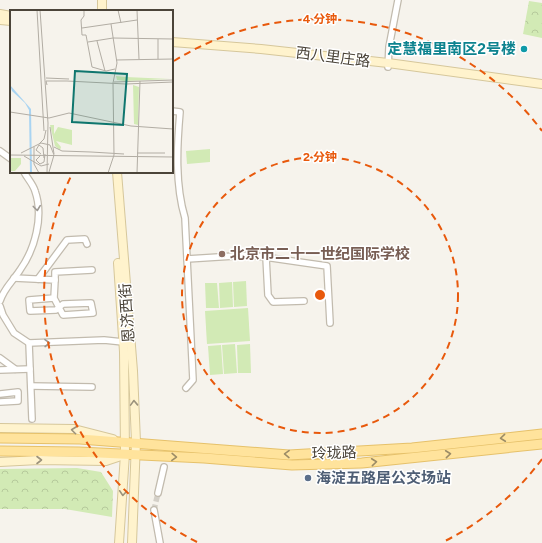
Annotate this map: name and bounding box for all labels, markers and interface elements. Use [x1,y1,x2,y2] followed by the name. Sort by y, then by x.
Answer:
[10,10,173,173] inset map
[303,12,337,26] text: 4 分钟
[387,40,516,58] place label: 定慧福里南区2号楼
[295,43,371,71] street label: 西八里庄路
[519,44,529,54] marker: 定慧福里南区2号楼
[303,150,337,164] text: 2 分钟
[32,205,41,211] one-way arrow
[230,245,410,263] place label: 北京市二十一世纪国际学校
[217,249,227,259] marker: 北京市二十一世纪国际学校
[116,282,138,344] street label: 恩济西街
[313,288,327,302] centre of rings
[44,339,50,347] one-way arrow
[130,400,138,406] one-way arrow
[71,426,77,435] one-way arrow
[500,434,506,443] one-way arrow
[311,443,357,463] street label: 玲珑路
[284,450,290,458] one-way arrow
[444,450,451,459] one-way arrow
[171,452,177,461] one-way arrow
[36,456,42,464] one-way arrow
[371,457,377,466] one-way arrow
[316,469,451,487] place label: 海淀五路居公交场站
[303,473,313,483] marker: 海淀五路居公交场站
[118,490,127,496] one-way arrow

